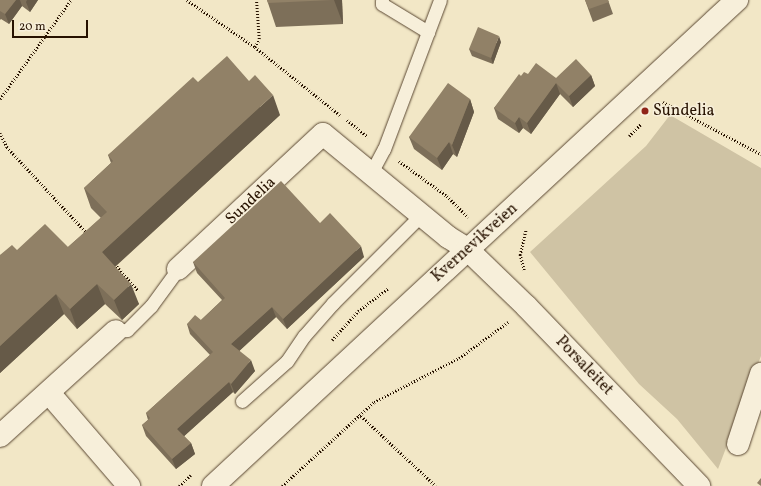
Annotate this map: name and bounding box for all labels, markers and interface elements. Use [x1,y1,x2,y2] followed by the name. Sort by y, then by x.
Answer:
[14,12,90,38] scale bar
[19,19,46,35] text: 20 m
[653,101,715,121] place label: Sundelia
[640,106,650,116] marker: Sundelia
[222,173,280,229] street label: Sundelia
[428,199,522,287] street label: Kvernevikveien
[551,332,617,400] street label: Porsaleitet

